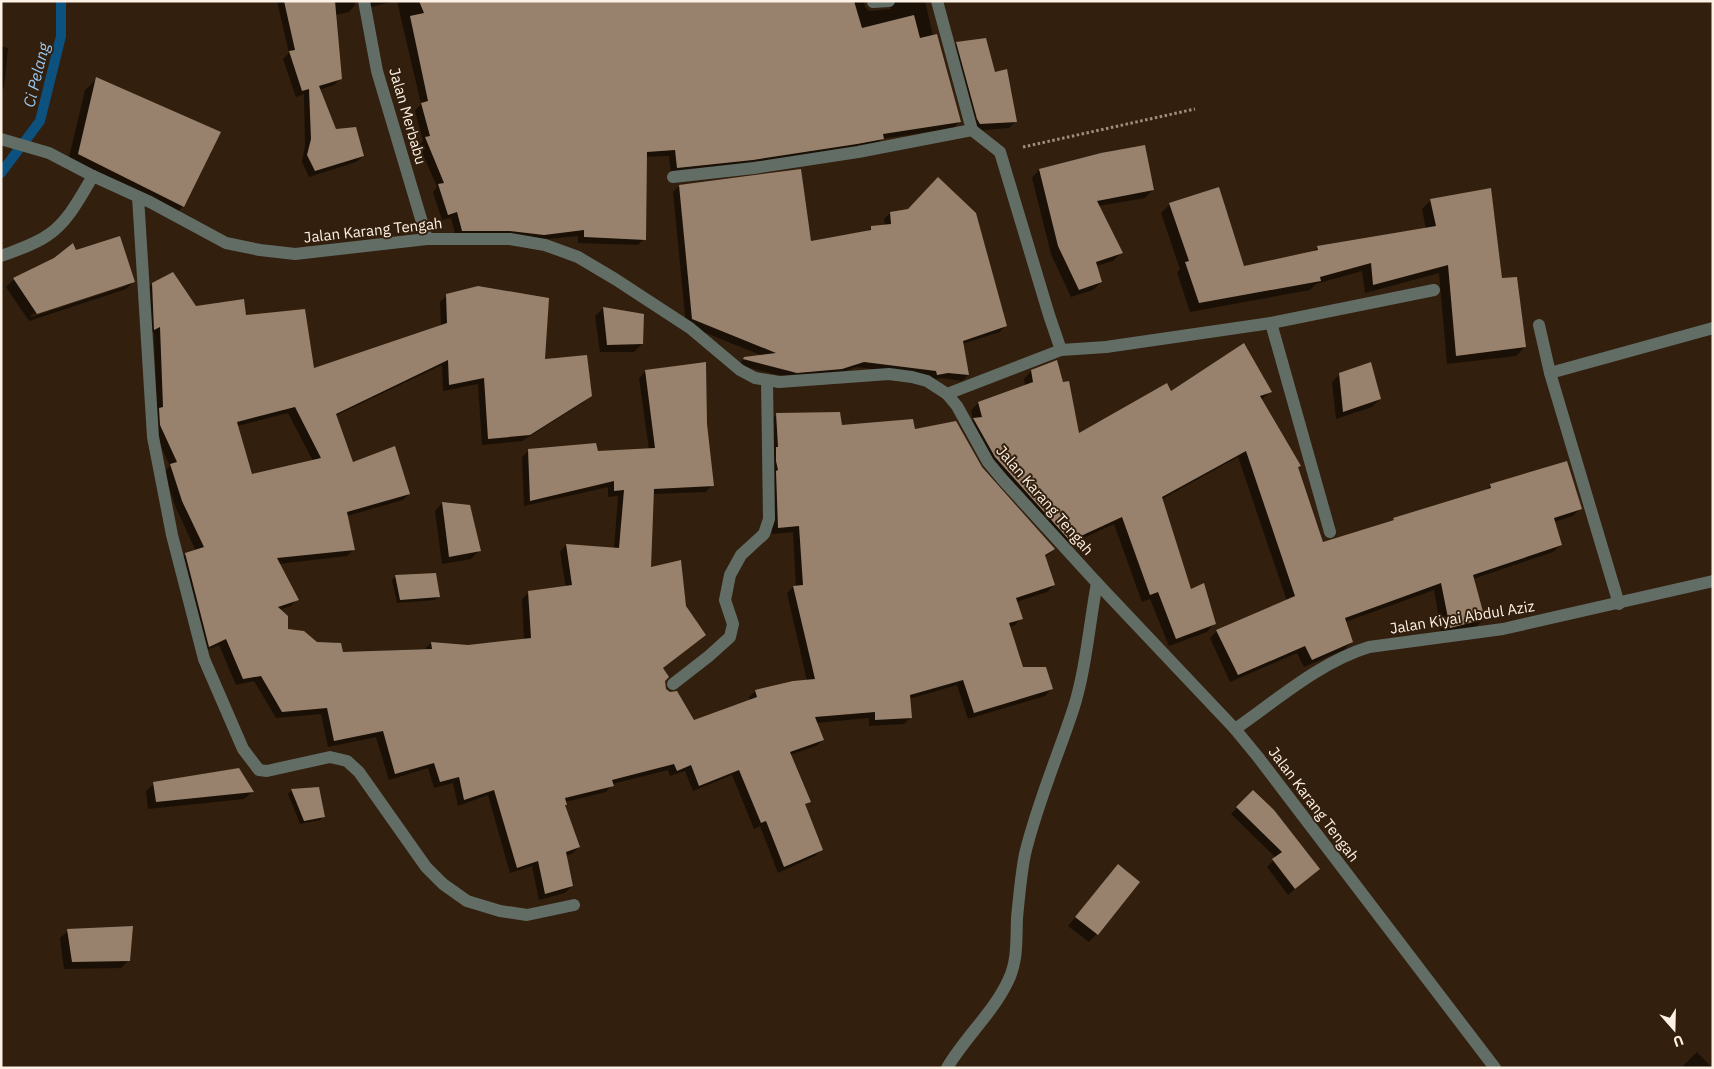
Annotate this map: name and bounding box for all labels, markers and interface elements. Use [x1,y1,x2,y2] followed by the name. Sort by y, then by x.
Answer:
[18,40,54,109] water label: Ci Pelang
[385,65,431,167] street label: Jalan Merbabu
[303,213,443,247] street label: Jalan Karang Tengah
[992,441,1098,559] street label: Jalan Karang Tengah
[1388,596,1536,638] street label: Jalan Kiyai Abdul Aziz
[1264,743,1364,865] street label: Jalan Karang Tengah
[1649,1004,1699,1054] north arrow
[1671,1031,1686,1051] text: U

